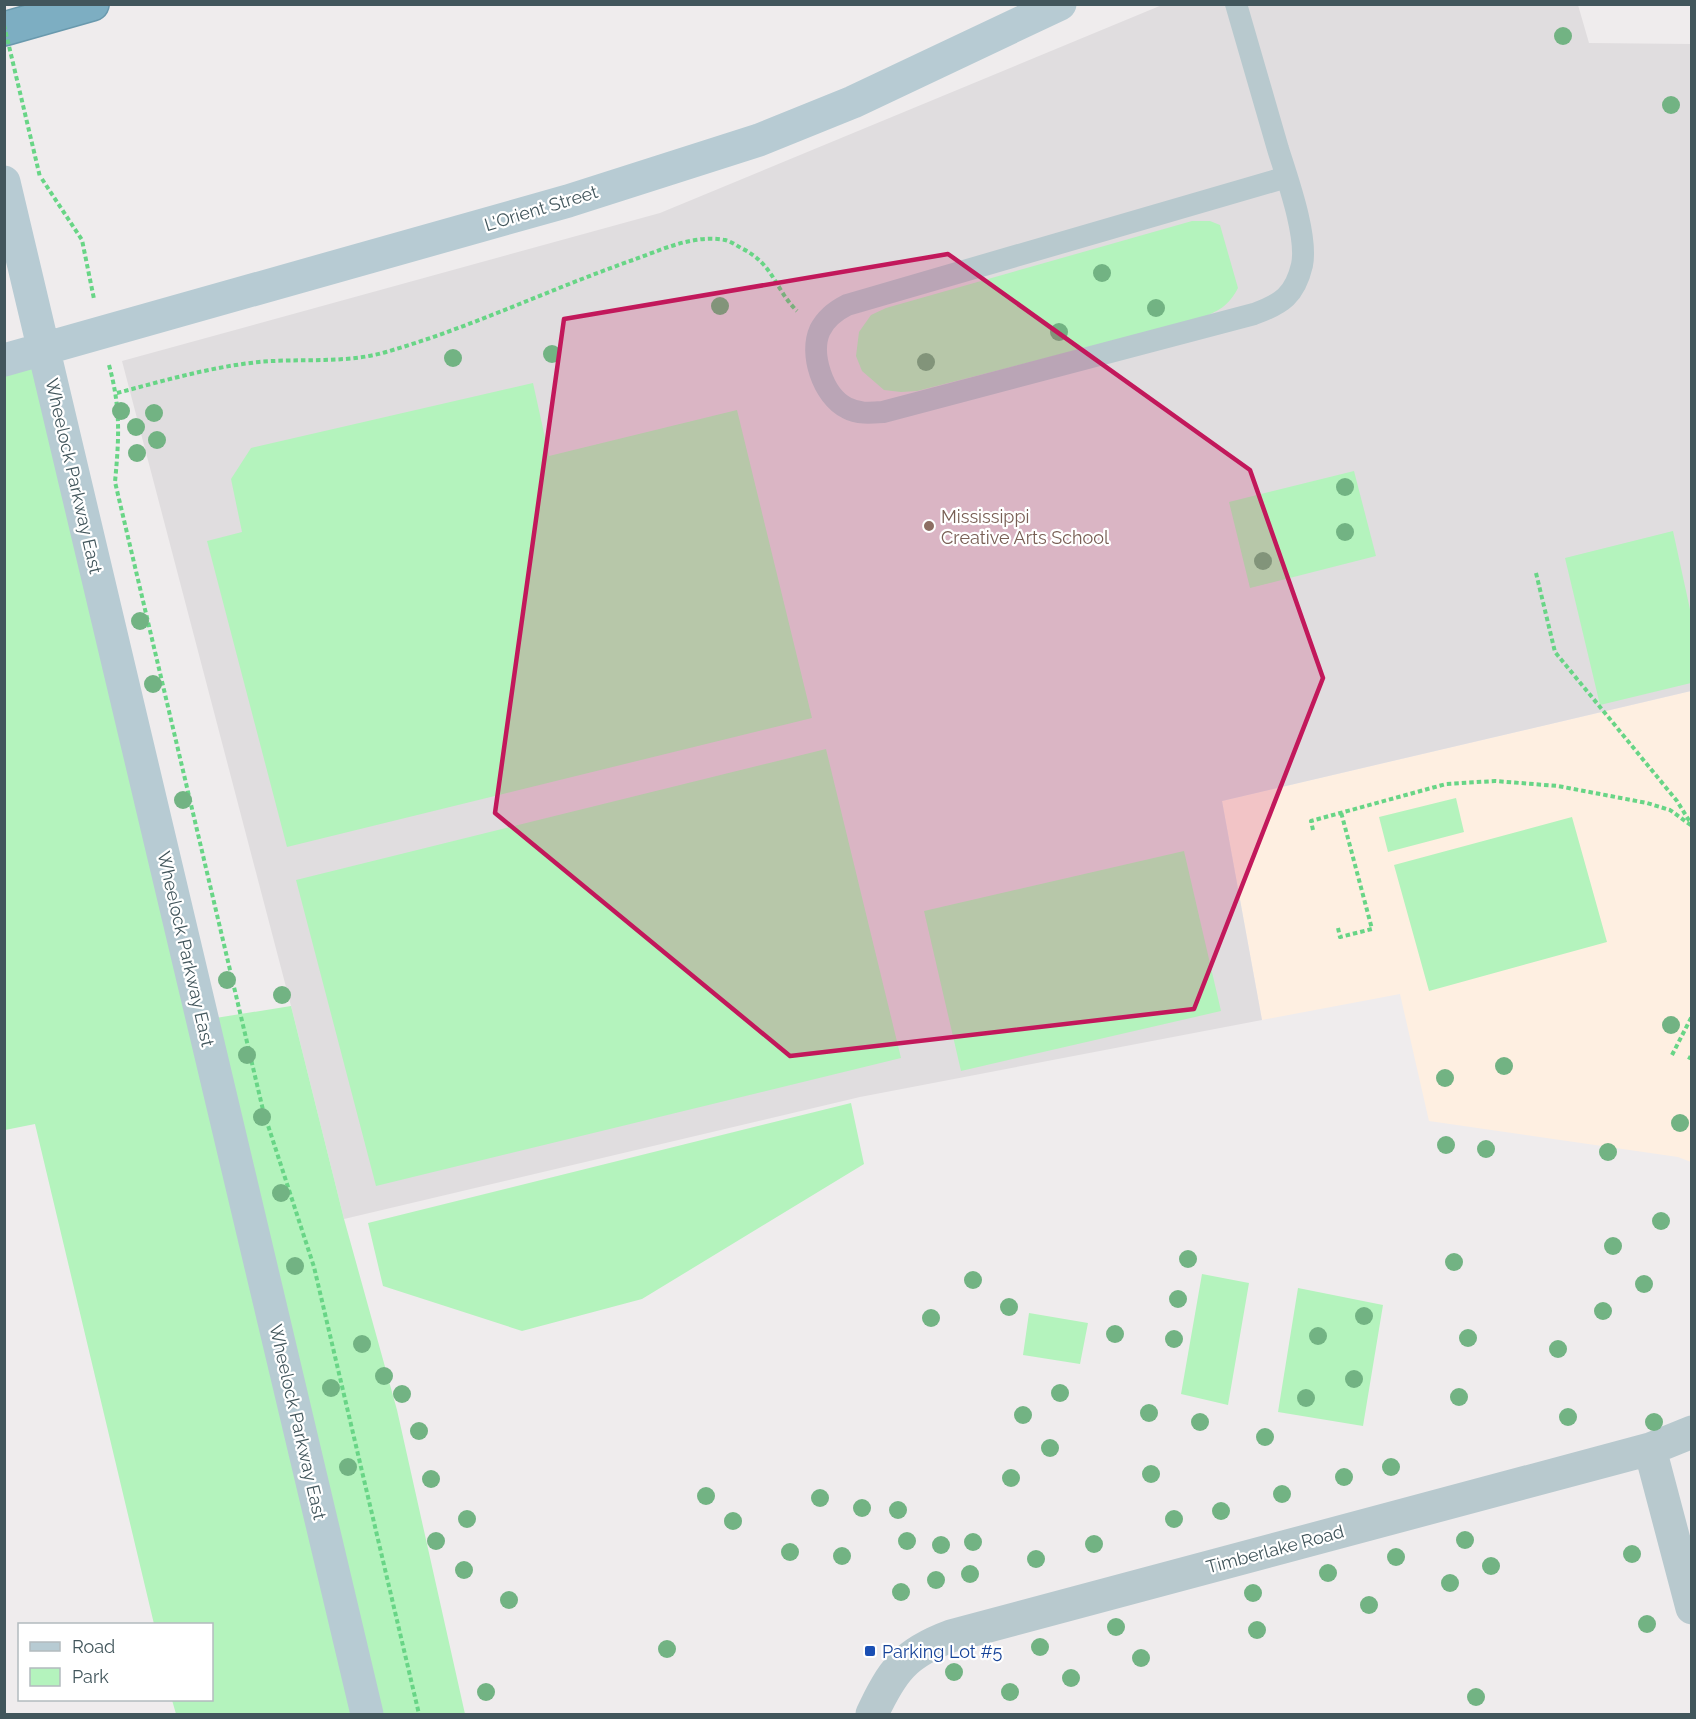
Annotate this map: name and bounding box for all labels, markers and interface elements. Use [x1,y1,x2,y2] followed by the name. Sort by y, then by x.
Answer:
[482,181,600,235] street label: L'Orient Street
[41,376,107,576] street label: Wheelock Parkway East
[941,506,1109,548] place label: Mississippi Creative Arts School
[922,519,936,533] marker: Mississippi Creative Arts School
[153,849,219,1049] street label: Wheelock Parkway East
[265,1322,331,1522] street label: Wheelock Parkway East
[1204,1521,1346,1577] street label: Timberlake Road
[18,1623,213,1701] legend
[72,1636,115,1657] text: Road
[882,1641,1003,1662] place label: Parking Lot #5
[863,1644,877,1658] marker: Parking Lot #5
[72,1666,109,1687] text: Park

